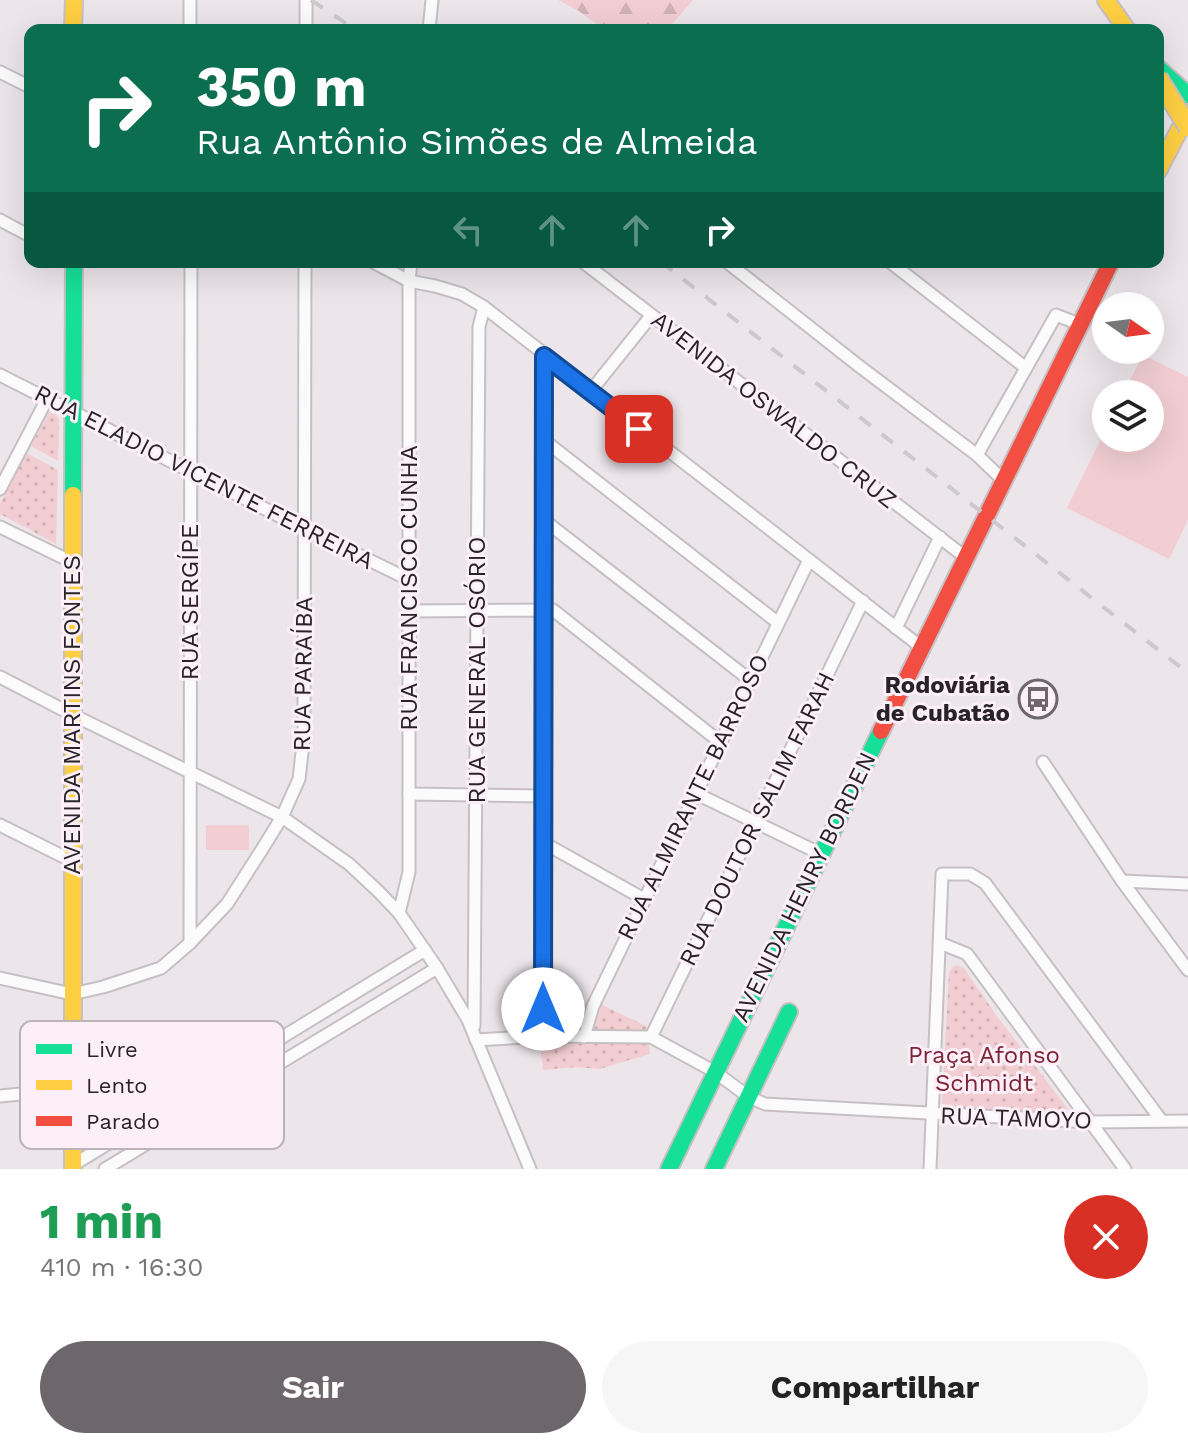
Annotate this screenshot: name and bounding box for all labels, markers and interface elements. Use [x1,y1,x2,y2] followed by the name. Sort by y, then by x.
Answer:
[196,54,367,120] text: 350 m
[64,56,168,160] icon: right
[196,121,757,163] text: Rua Antônio Simões de Almeida
[446,208,490,252] icon: left
[530,208,574,252] icon: ahead
[614,208,658,252] icon: ahead
[698,208,742,252] icon: right
[1092,292,1164,364] north arrow
[1092,292,1164,452] map controls
[646,306,902,514] street label: AVENIDA OSWALDO CRUZ
[30,379,378,575] street label: RUA ELADIO VICENTE FERREIRA
[1092,380,1164,452] button: layers
[605,395,673,463] pin
[617,407,661,451] icon: arrive
[395,445,423,731] street label: RUA FRANCISCO CUNHA
[176,524,204,680] street label: RUA SERGÍPE
[463,536,491,804] street label: RUA GENERAL OSÓRIO
[58,555,86,875] street label: AVENIDA MARTINS FONTES
[288,596,318,752] street label: RUA PARAÍBA
[612,650,774,944] street label: RUA ALMIRANTE BARROSO
[674,668,840,970] street label: RUA DOUTOR SALIM FARAH
[876,671,1010,727] place label: Rodoviária de Cubatão
[1017,678,1059,720] bus stop icon: Rodoviária de Cubatão
[726,748,882,1026] street label: AVENIDA HENRY BORDEN
[501,967,585,1051] position arrow
[20,1021,284,1149] legend
[86,1037,138,1062] text: Livre
[908,1041,1060,1097] park label: Praça Afonso Schmidt
[86,1073,147,1098] text: Lento
[939,1101,1093,1135] street label: RUA TAMOYO
[86,1109,160,1134] text: Parado
[40,1193,163,1250] text: 1 min
[1064,1195,1148,1279] button: close
[40,1252,204,1282] text: 410 m · 16:30
[40,1341,586,1433] button: Sair
[602,1341,1148,1433] button: Compartilhar

